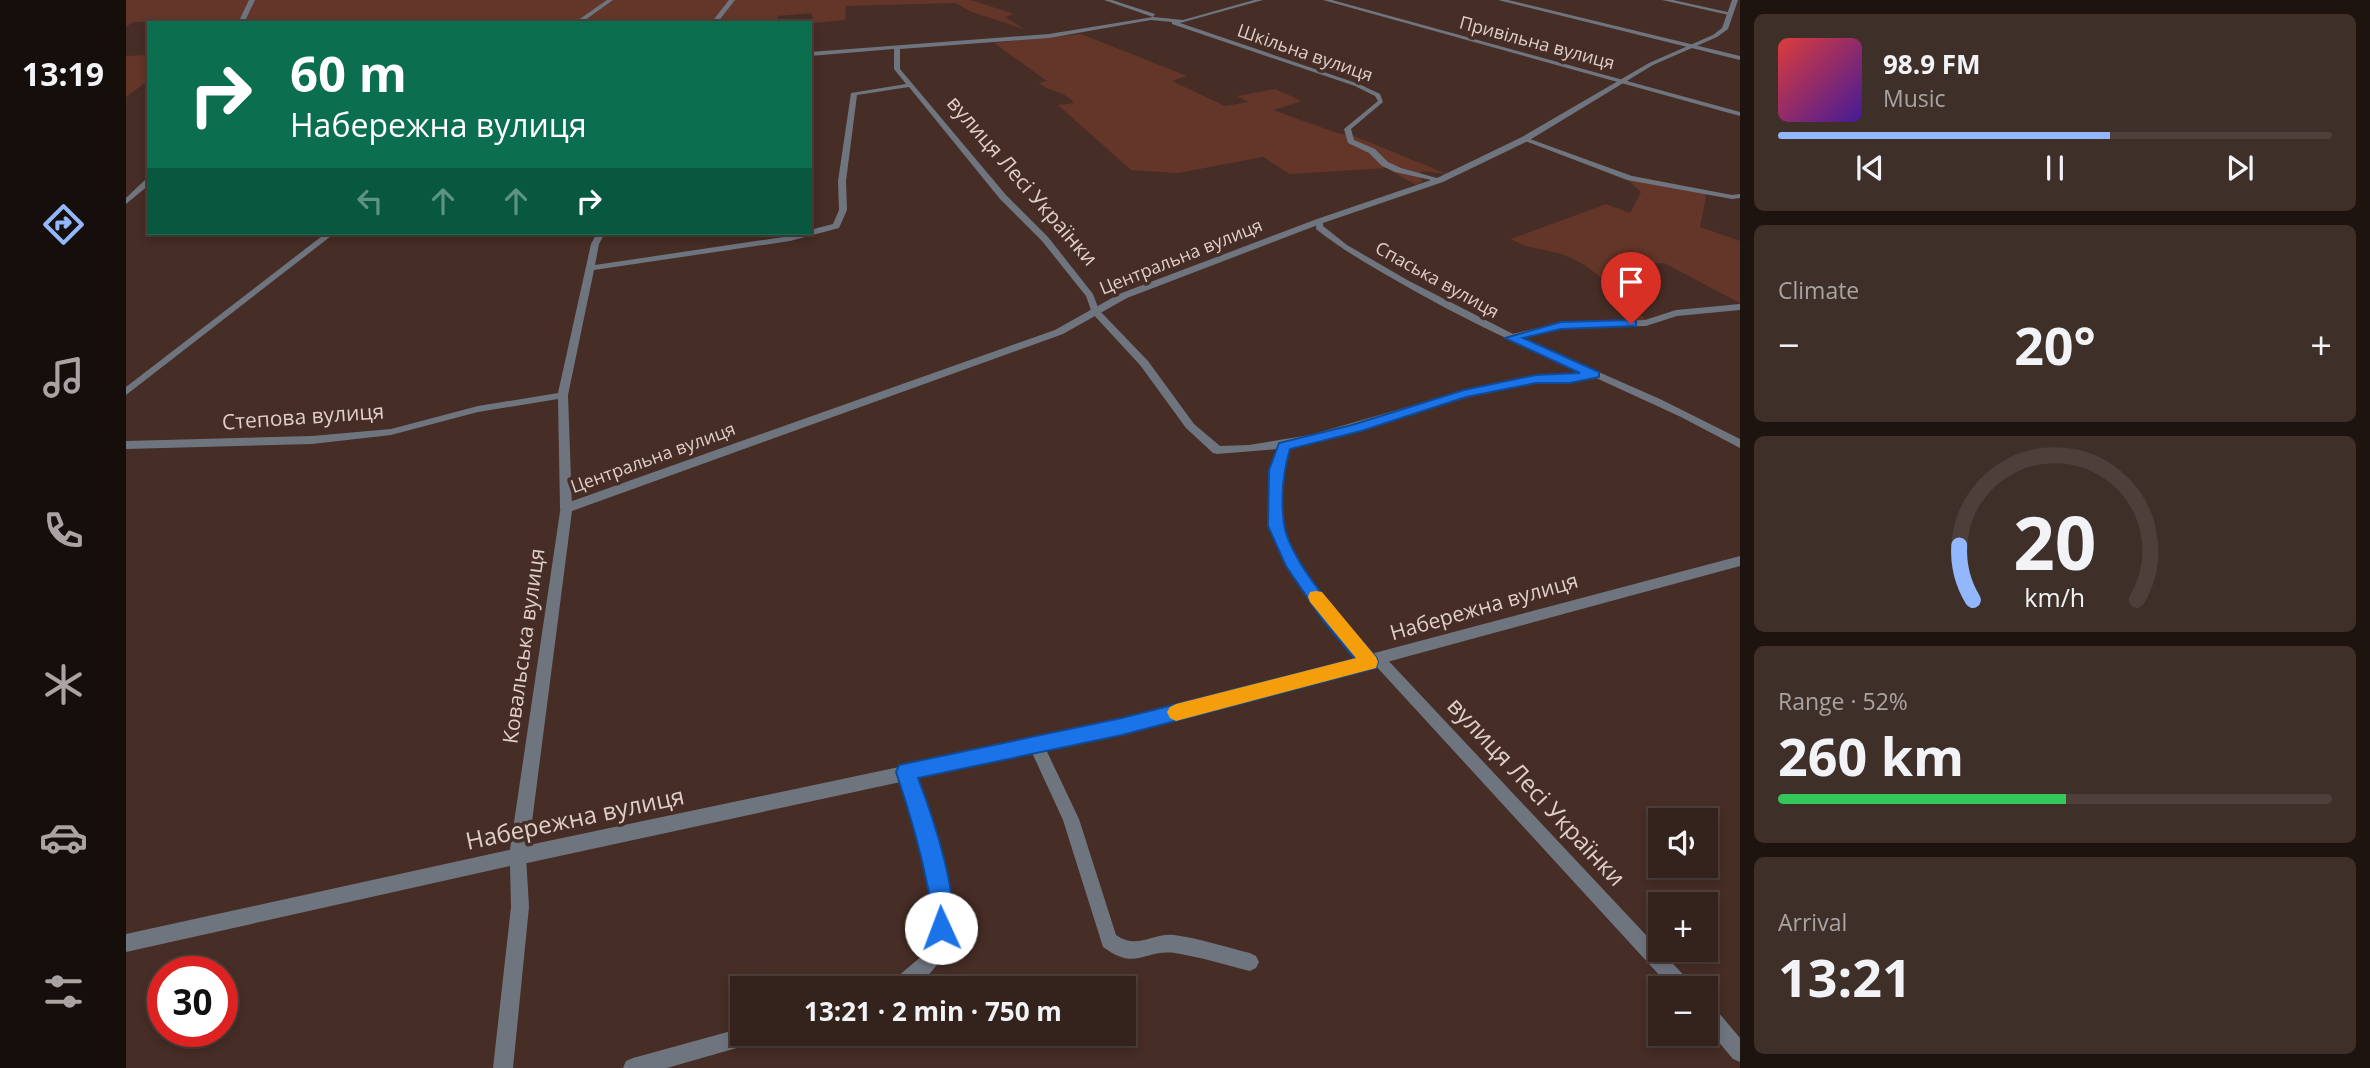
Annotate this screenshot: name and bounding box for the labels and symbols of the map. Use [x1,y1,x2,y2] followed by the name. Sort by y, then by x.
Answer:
[1457,10,1618,74] street label: Привільна вулиця
[1234,18,1376,86] street label: Шкільна вулиця
[941,89,1104,271] street label: вулиця Лесі Українки
[1096,212,1266,300] street label: Центральна вулиця
[1371,235,1504,323] street label: Спаська вулиця
[1601,252,1661,324] pin
[221,396,385,436] street label: Степова вулиця
[567,416,738,498] street label: Центральна вулиця
[495,547,551,745] street label: Ковальська вулиця
[1386,566,1581,646] street label: Набережна вулиця
[1441,689,1634,893] street label: вулиця Лесі Українки
[462,778,687,857] street label: Набережна вулиця
[904,891,978,965] position arrow
[147,956,238,1047] speed limit sign: 30

